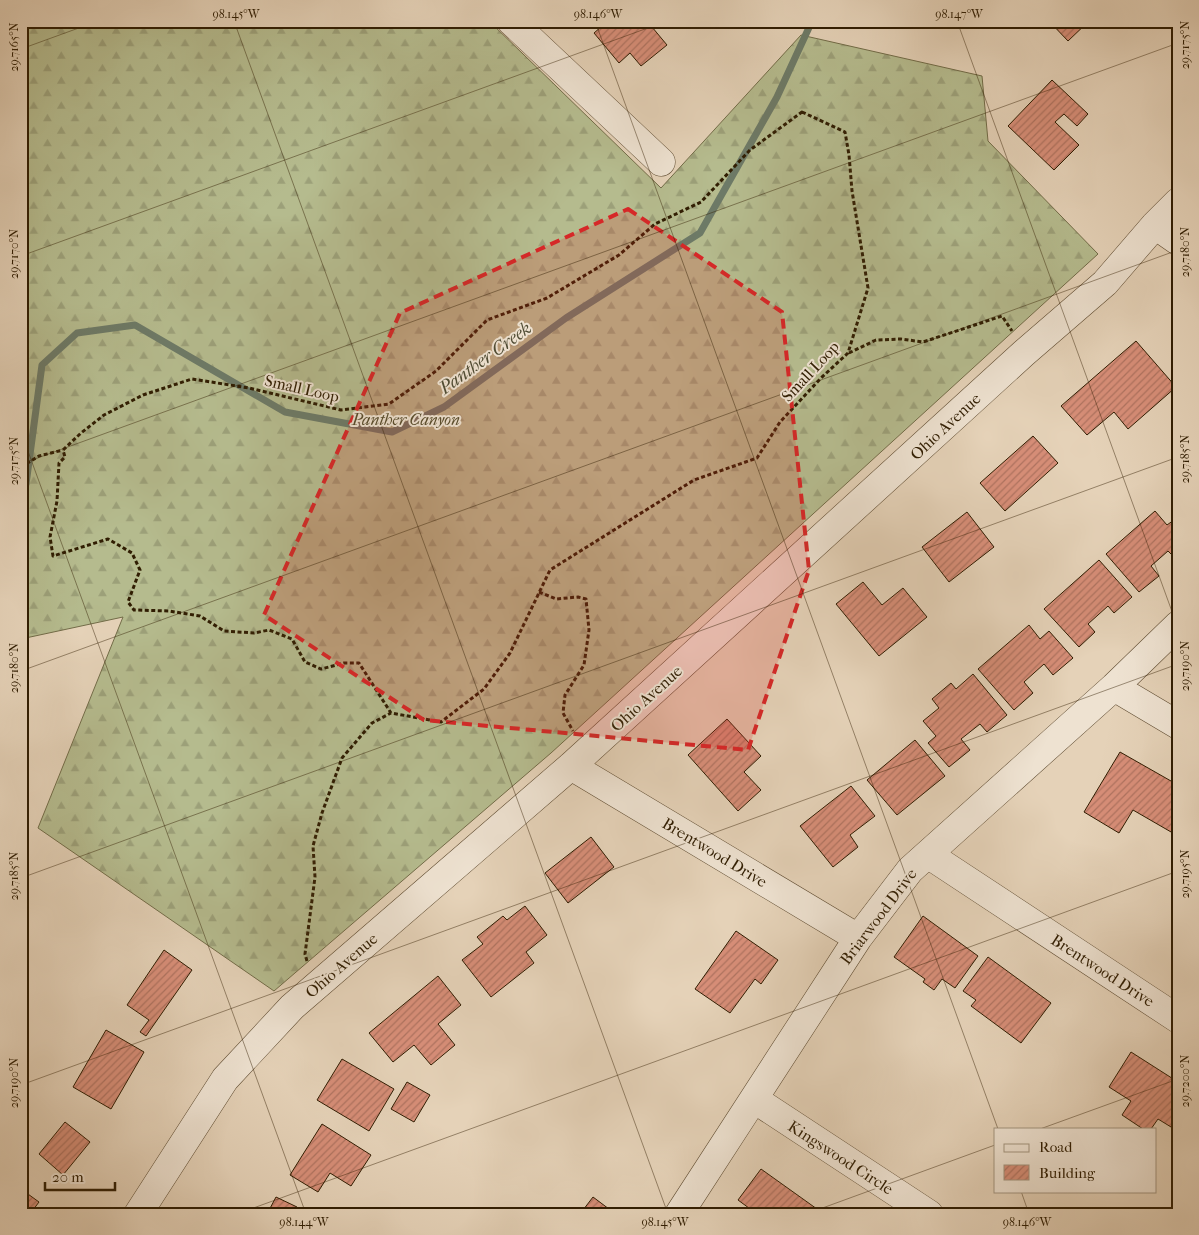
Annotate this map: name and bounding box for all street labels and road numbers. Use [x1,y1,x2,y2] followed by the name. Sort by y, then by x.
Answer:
[778,337,843,406] street label: Small Loop
[263,371,341,406] street label: Small Loop
[906,389,985,464] street label: Ohio Avenue
[607,661,686,735] street label: Ohio Avenue
[659,814,771,891] street label: Brentwood Drive
[836,864,921,968] street label: Briarwood Drive
[301,929,381,1002] street label: Ohio Avenue
[1048,930,1158,1011] street label: Brentwood Drive
[785,1116,897,1198] street label: Kingswood Circle

